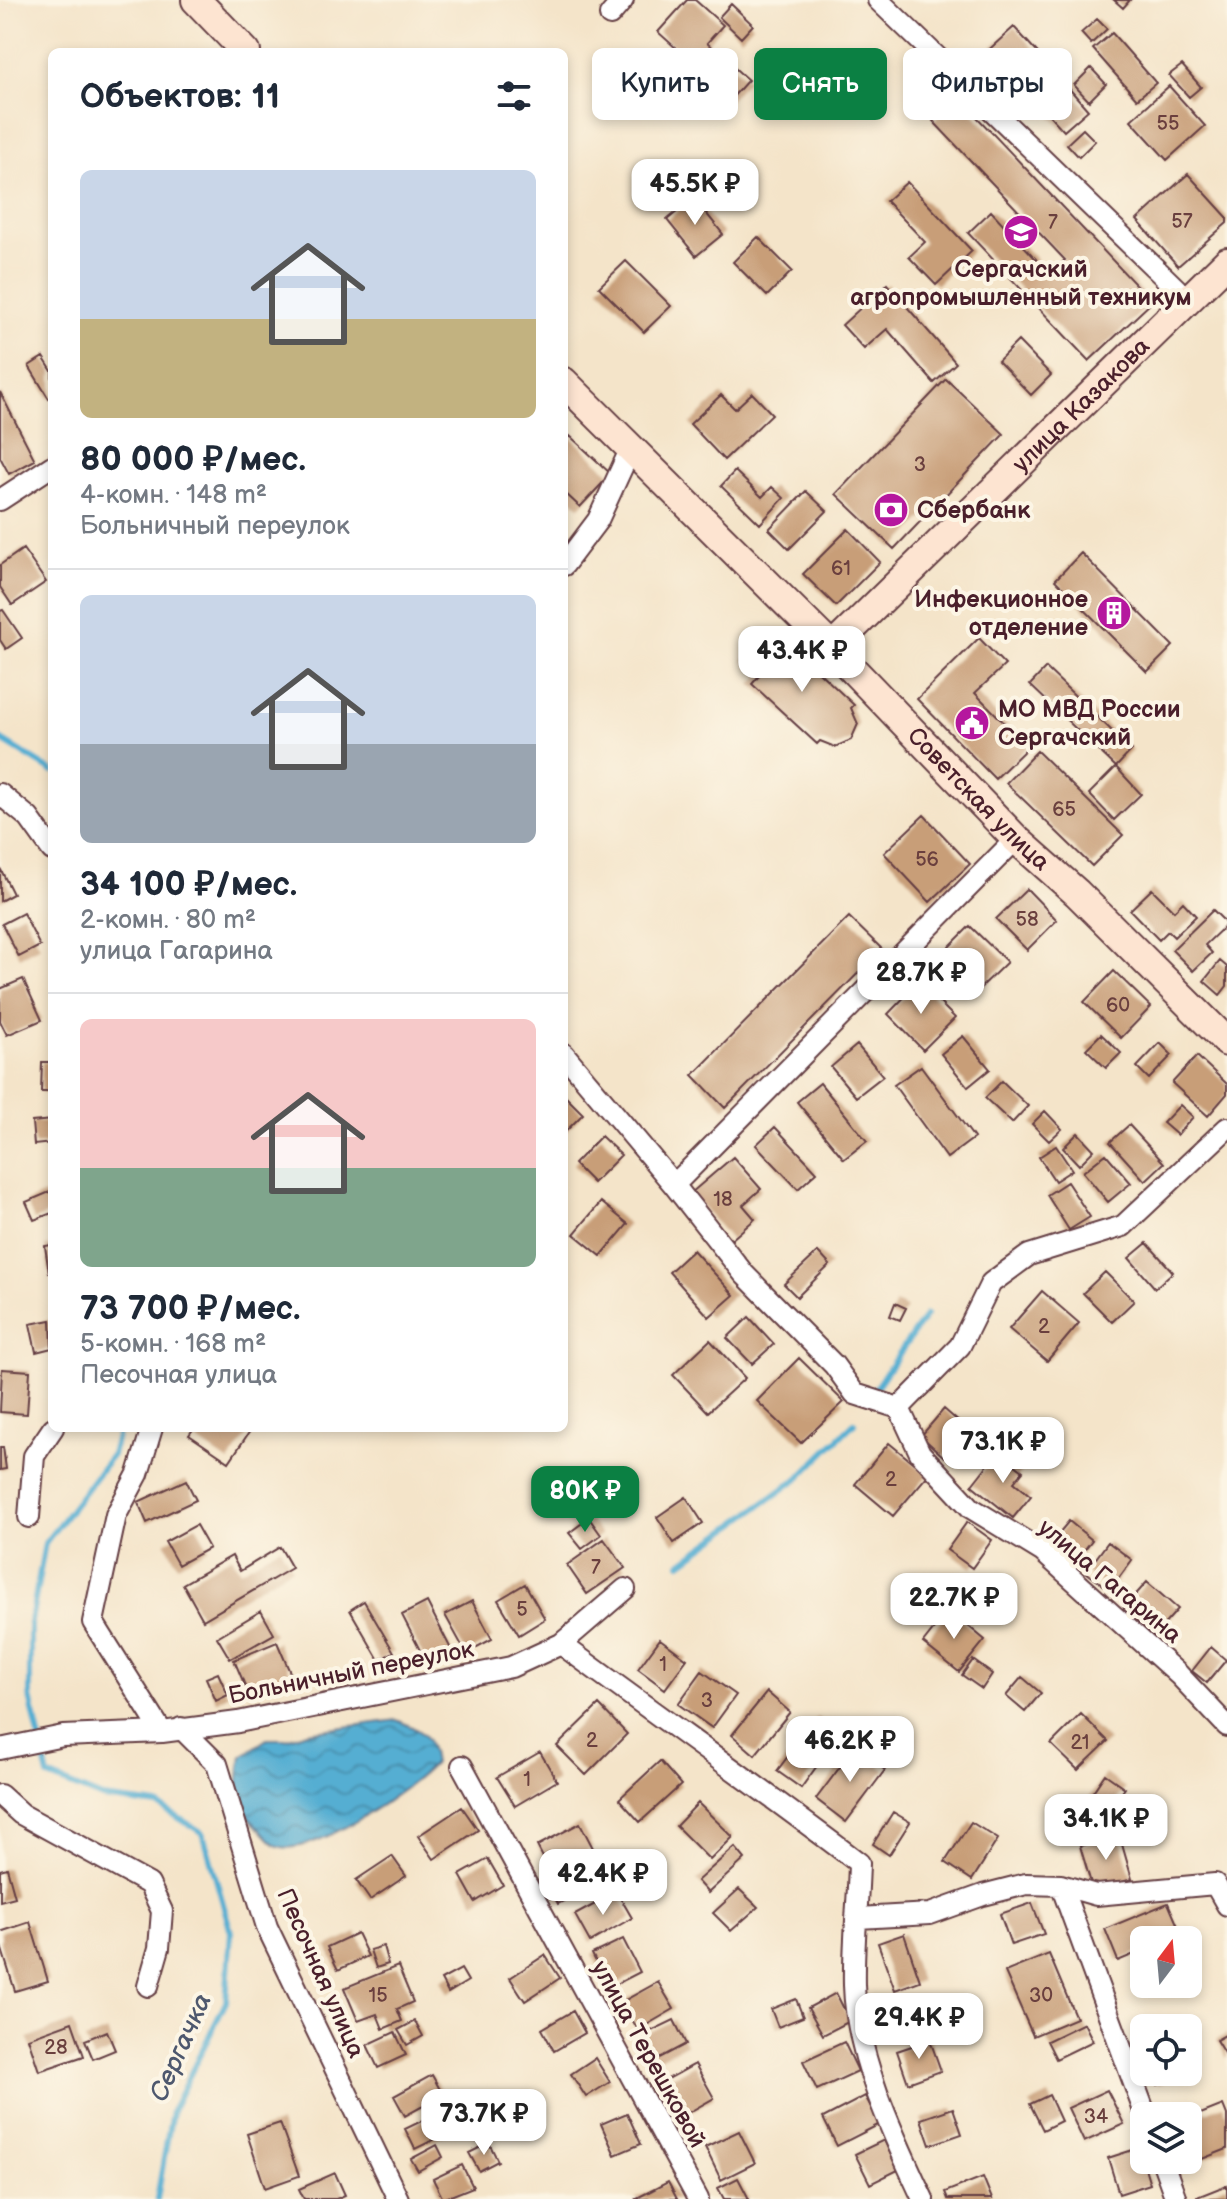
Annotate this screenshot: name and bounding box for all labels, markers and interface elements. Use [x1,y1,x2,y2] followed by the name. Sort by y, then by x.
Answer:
[592,48,738,120] chip: Купить
[754,48,887,120] chip: Снять
[903,48,1072,120] chip: Фильтры
[492,74,536,118] icon: filters
[80,76,280,117] text: Объектов: 11
[1157,112,1179,136] house number: 55
[621,159,769,227] pin: 45.5K ₽
[650,169,740,200] text: 45.5K ₽
[1171,210,1193,234] house number: 57
[1048,211,1058,235] house number: 7
[1002,213,1040,251] school or university icon: Сергачский агропромышленный техникум
[236,222,380,366] icon: home
[850,255,1192,312] place label: Сергачский агропромышленный техникум
[1007,332,1156,478] street label: улица Казакова
[80,439,306,480] text: 80 000 ₽/мес.
[914,453,926,477] house number: 3
[80,480,267,511] text: 4-комн. · 148 m²
[872,491,910,529] bank icon: Сбербанк
[917,496,1031,525] place label: Сбербанк
[80,511,350,542] text: Больничный переулок
[831,557,851,581] house number: 61
[914,585,1088,642] place label: Инфекционное отделение
[1095,594,1133,632] building icon: Инфекционное отделение
[728,626,876,694] pin: 43.4K ₽
[756,636,848,667] text: 43.4K ₽
[236,647,380,791] icon: home
[998,695,1181,752] place label: МО МВД России Сергачский
[953,704,991,742] public building icon: МО МВД России Сергачский
[901,721,1055,877] street label: Советская улица
[1052,798,1076,822] house number: 65
[915,848,939,872] house number: 56
[80,864,297,905] text: 34 100 ₽/мес.
[80,905,256,936] text: 2-комн. · 80 m²
[1015,908,1039,932] house number: 58
[80,936,273,967] text: улица Гагарина
[847,948,995,1016] pin: 28.7K ₽
[875,958,967,989] text: 28.7K ₽
[1106,994,1130,1018] house number: 60
[236,1071,380,1215] icon: home
[713,1188,733,1212] house number: 18
[80,1288,300,1329] text: 73 700 ₽/мес.
[1038,1315,1050,1339] house number: 2
[80,1329,266,1360] text: 5-комн. · 168 m²
[80,1360,277,1391] text: Песочная улица
[929,1417,1077,1485] pin: 73.1K ₽
[960,1427,1046,1458] text: 73.1K ₽
[529,1466,641,1534] pin: 80K ₽
[885,1468,897,1492] house number: 2
[549,1476,621,1507] text: 80K ₽
[1032,1513,1187,1650] street label: улица Гагарина
[591,1556,601,1580] house number: 7
[880,1573,1028,1641] pin: 22.7K ₽
[908,1583,1000,1614] text: 22.7K ₽
[516,1598,528,1622] house number: 5
[226,1634,476,1710] street label: Больничный переулок
[659,1653,667,1677] house number: 1
[701,1689,713,1713] house number: 3
[776,1716,924,1784] pin: 46.2K ₽
[804,1726,896,1757] text: 46.2K ₽
[586,1729,598,1753] house number: 2
[1070,1731,1090,1755] house number: 21
[523,1768,531,1792] house number: 1
[1032,1794,1180,1862] pin: 34.1K ₽
[1063,1804,1150,1835] text: 34.1K ₽
[529,1849,677,1917] pin: 42.4K ₽
[557,1859,649,1890] text: 42.4K ₽
[270,1884,371,2062] street label: Песочная улица
[1130,1926,1202,1998] north arrow
[1130,1926,1202,2174] map controls
[585,1956,712,2153] street label: улица Терешковой
[368,1984,388,2008] house number: 15
[1029,1984,1053,2008] house number: 30
[144,1989,219,2106] water label: Сергачка
[845,1993,993,2061] pin: 29.4K ₽
[873,2003,965,2034] text: 29.4K ₽
[1130,2014,1202,2086] button: locate
[44,2036,68,2060] house number: 28
[410,2089,558,2157] pin: 73.7K ₽
[439,2099,529,2130] text: 73.7K ₽
[1130,2102,1202,2174] button: layers
[1084,2105,1108,2129] house number: 34

